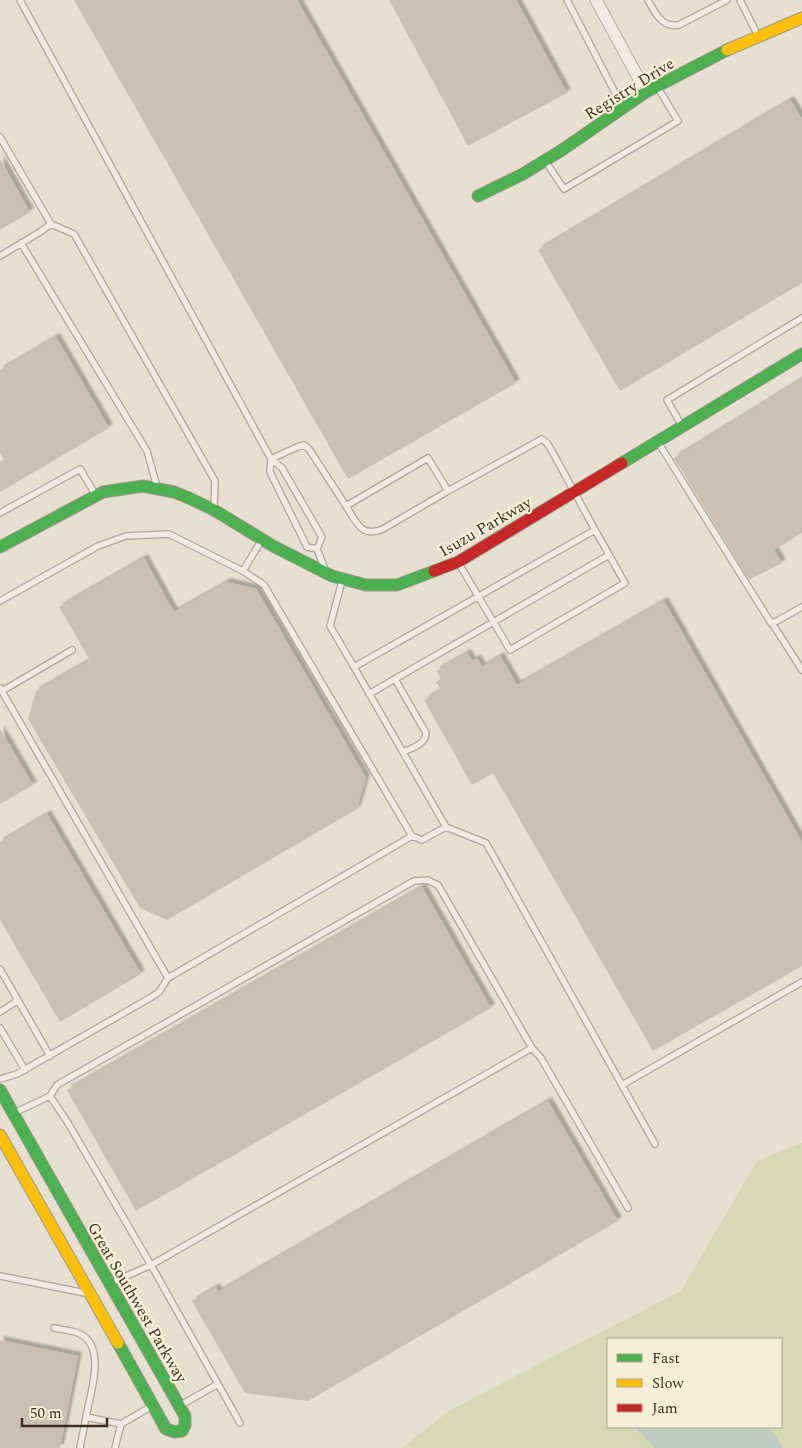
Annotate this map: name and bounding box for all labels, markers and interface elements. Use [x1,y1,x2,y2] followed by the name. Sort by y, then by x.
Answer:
[580,52,679,126] street label: Registry Drive
[435,490,537,563] street label: Isuzu Parkway
[81,1218,194,1388] street label: Great Southwest Parkway
[607,1338,782,1428] legend
[652,1347,680,1370] text: Fast
[652,1372,684,1395] text: Slow
[22,1396,108,1428] scale bar
[652,1397,678,1420] text: Jam
[30,1402,62,1425] text: 50 m

